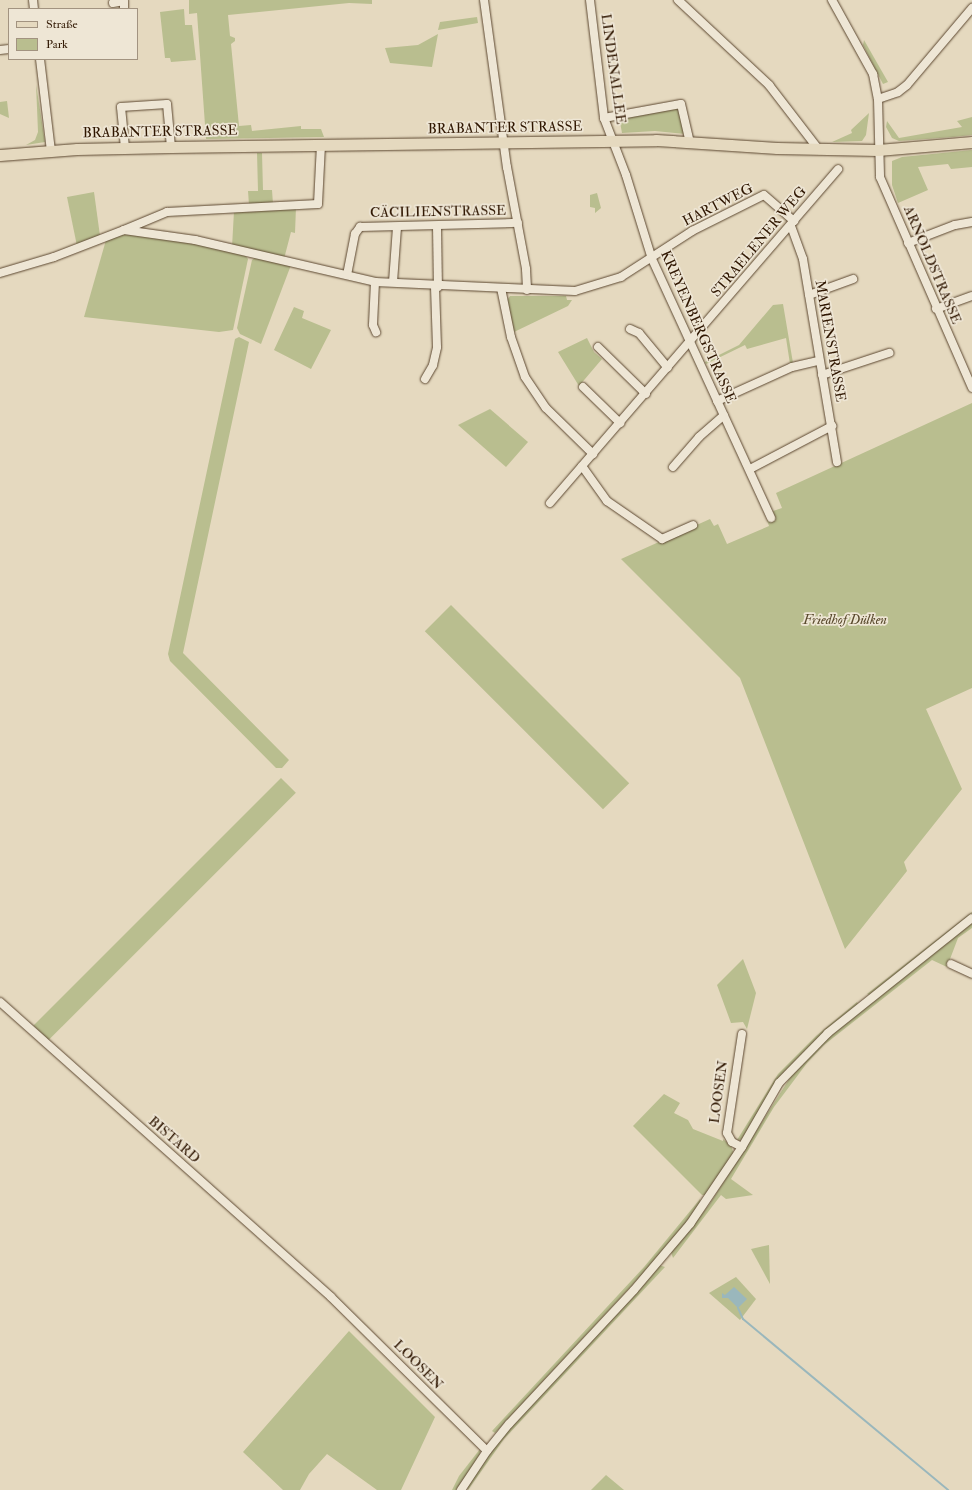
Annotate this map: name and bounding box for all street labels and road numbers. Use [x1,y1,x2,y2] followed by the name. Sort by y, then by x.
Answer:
[597,13,629,125] street label: LINDENALLEE
[427,118,583,138] street label: BRABANTER STRASSE
[82,122,238,142] street label: BRABANTER STRASSE
[680,180,756,230] street label: HARTWEG
[708,183,810,301] street label: STRAELENER WEG
[370,202,506,222] street label: CÄCILIENSTRASSE
[899,203,965,327] street label: ARNOLDSTRASSE
[657,248,739,406] street label: KREYENBERGSTRASSE
[811,279,849,403] street label: MARIENSTRASSE
[706,1059,732,1125] street label: LOOSEN
[145,1113,203,1167] street label: BISTARD
[390,1337,446,1393] street label: LOOSEN

